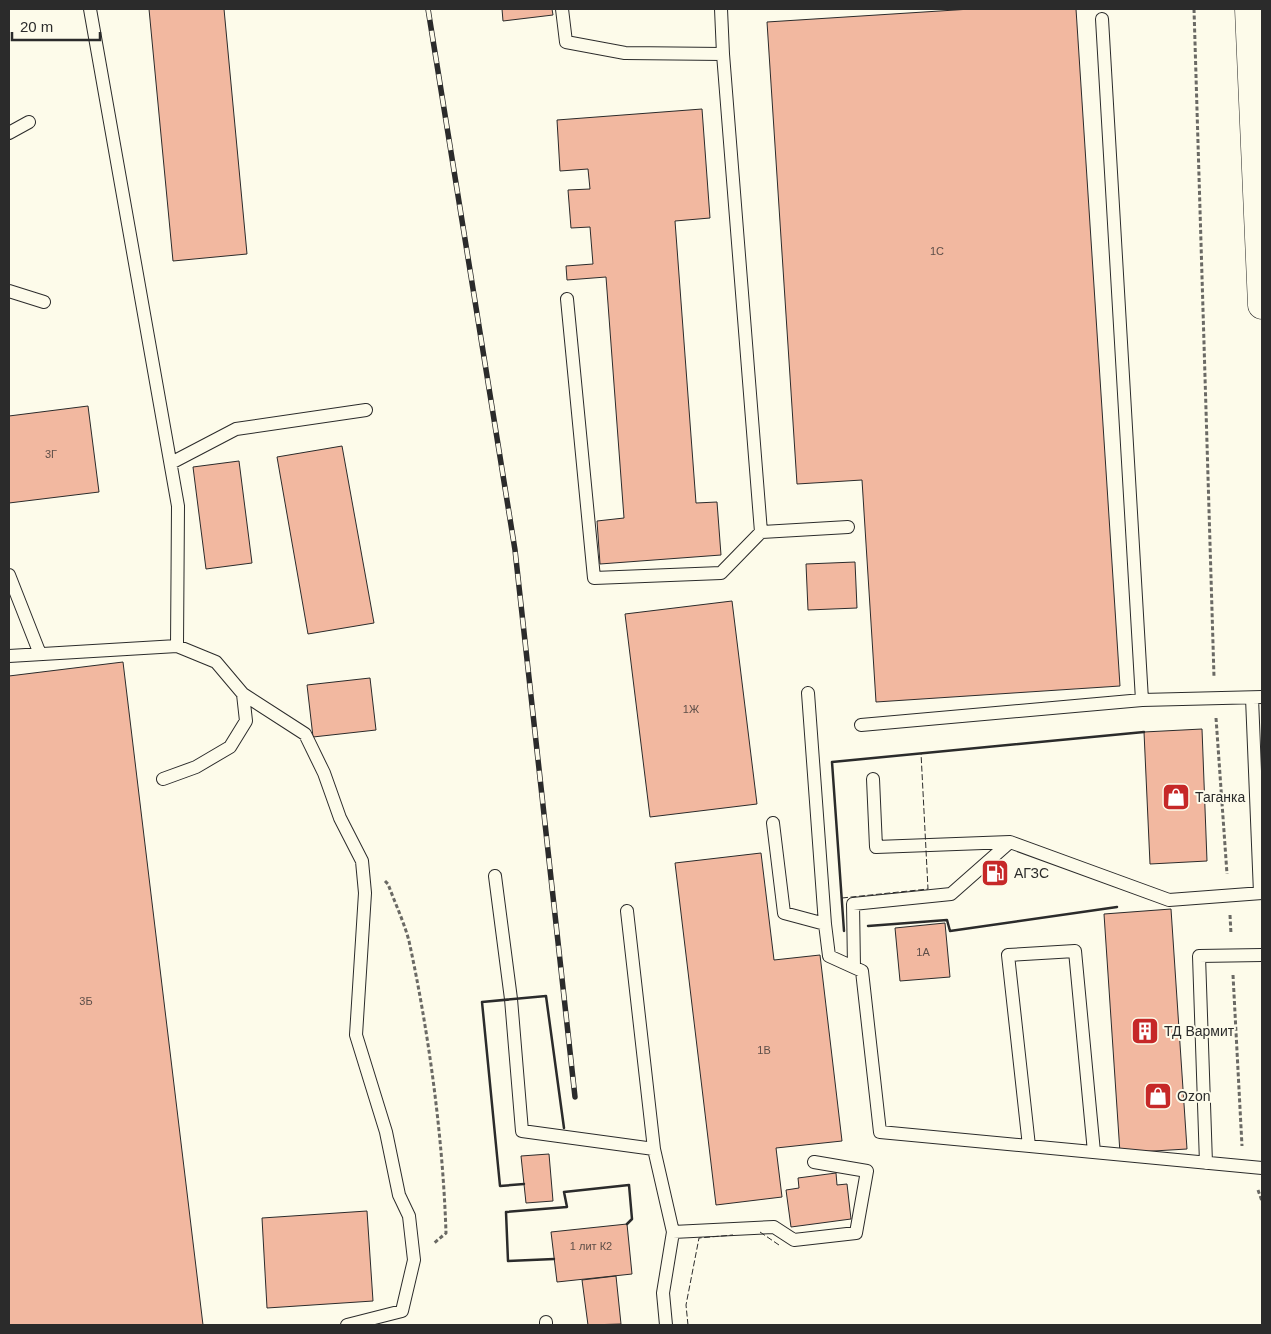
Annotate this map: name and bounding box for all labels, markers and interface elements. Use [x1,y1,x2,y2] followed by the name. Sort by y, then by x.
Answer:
[12,10,100,42] scale bar
[20,18,53,35] text: 20 m
[930,245,944,257] house number: 1С
[45,448,57,460] house number: 3Г
[683,703,699,715] house number: 1Ж
[1161,782,1191,812] shop icon: Таганка
[1195,789,1245,805] place label: Таганка
[980,858,1010,888] fuel station icon: АГЗС
[1014,865,1049,881] place label: АГЗС
[916,946,930,958] house number: 1А
[79,995,93,1007] house number: 3Б
[1130,1016,1160,1046] building icon: ТД Вармит
[1164,1023,1235,1039] place label: ТД Вармит
[757,1044,771,1056] house number: 1В
[1143,1081,1173,1111] shop icon: Ozon
[1177,1088,1210,1104] place label: Ozon
[570,1240,612,1252] house number: 1 лит К2

